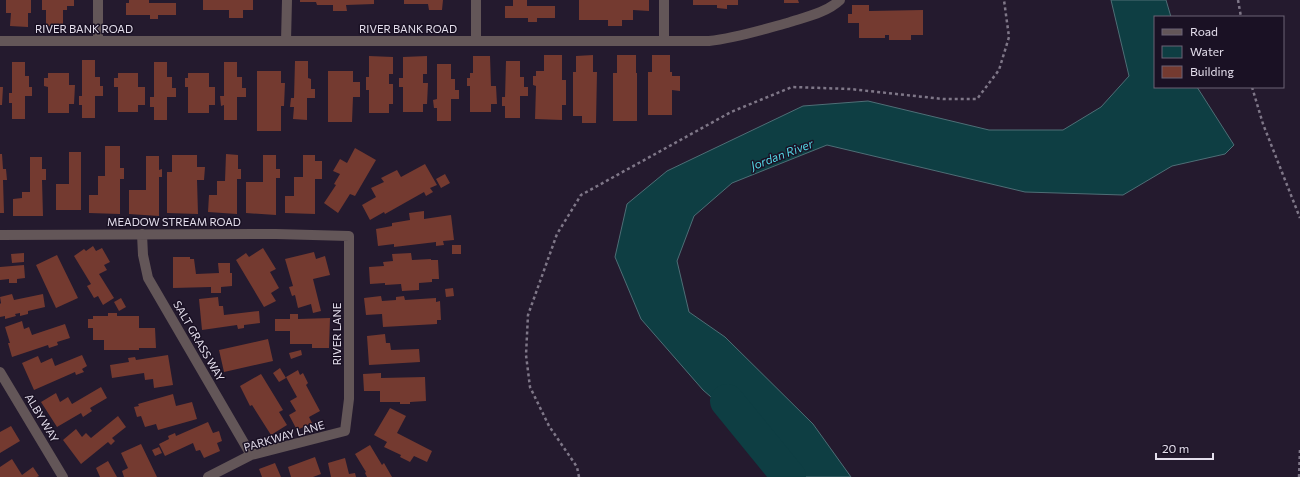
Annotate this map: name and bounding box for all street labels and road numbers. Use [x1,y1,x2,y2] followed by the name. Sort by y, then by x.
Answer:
[35,22,133,35] street label: RIVER BANK ROAD
[359,22,457,35] street label: RIVER BANK ROAD
[107,215,241,228] street label: MEADOW STREAM ROAD
[171,298,228,383] street label: SALT GRASS WAY
[330,303,343,365] street label: RIVER LANE
[23,391,62,444] street label: ALBY WAY
[242,418,326,453] street label: PARKWAY LANE

